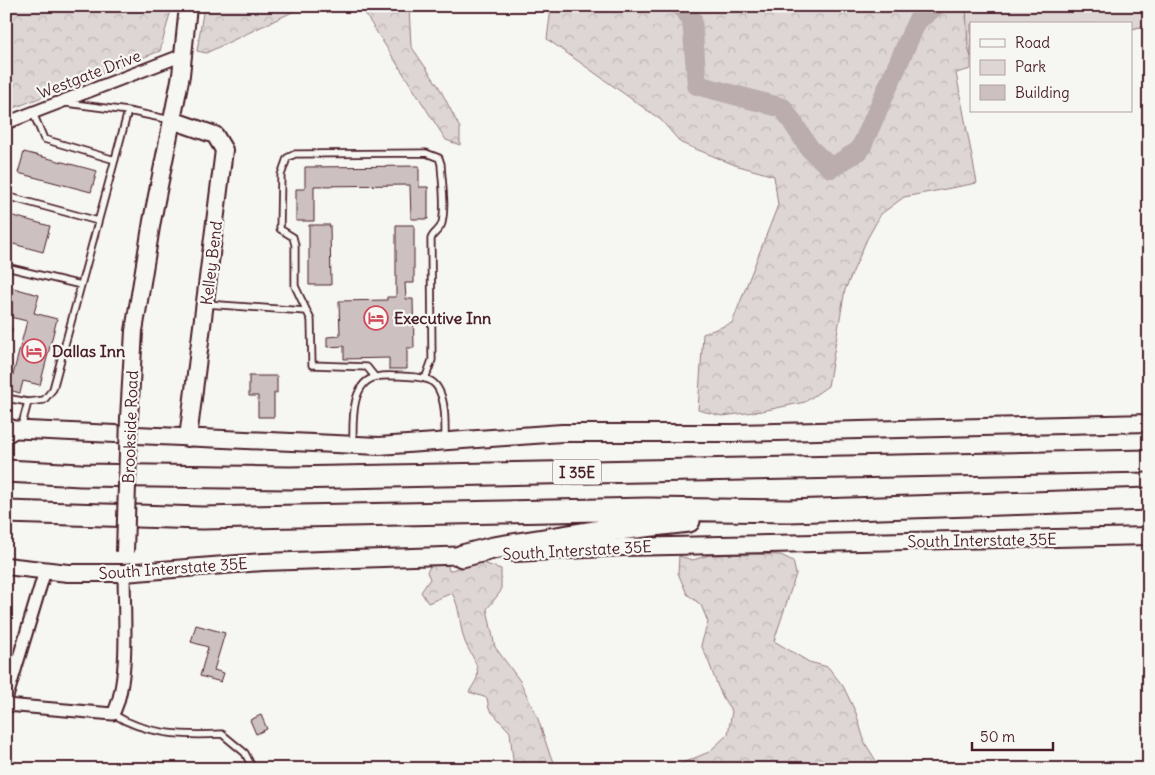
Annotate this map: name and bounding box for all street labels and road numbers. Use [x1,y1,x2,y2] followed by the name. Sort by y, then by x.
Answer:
[35,45,143,103] street label: Westgate Drive
[196,220,226,306] street label: Kelley Bend
[118,370,142,484] street label: Brookside Road
[553,460,601,484] road number: I 35E
[907,529,1057,551] street label: South Interstate 35E
[502,536,652,564] street label: South Interstate 35E
[98,553,248,583] street label: South Interstate 35E

